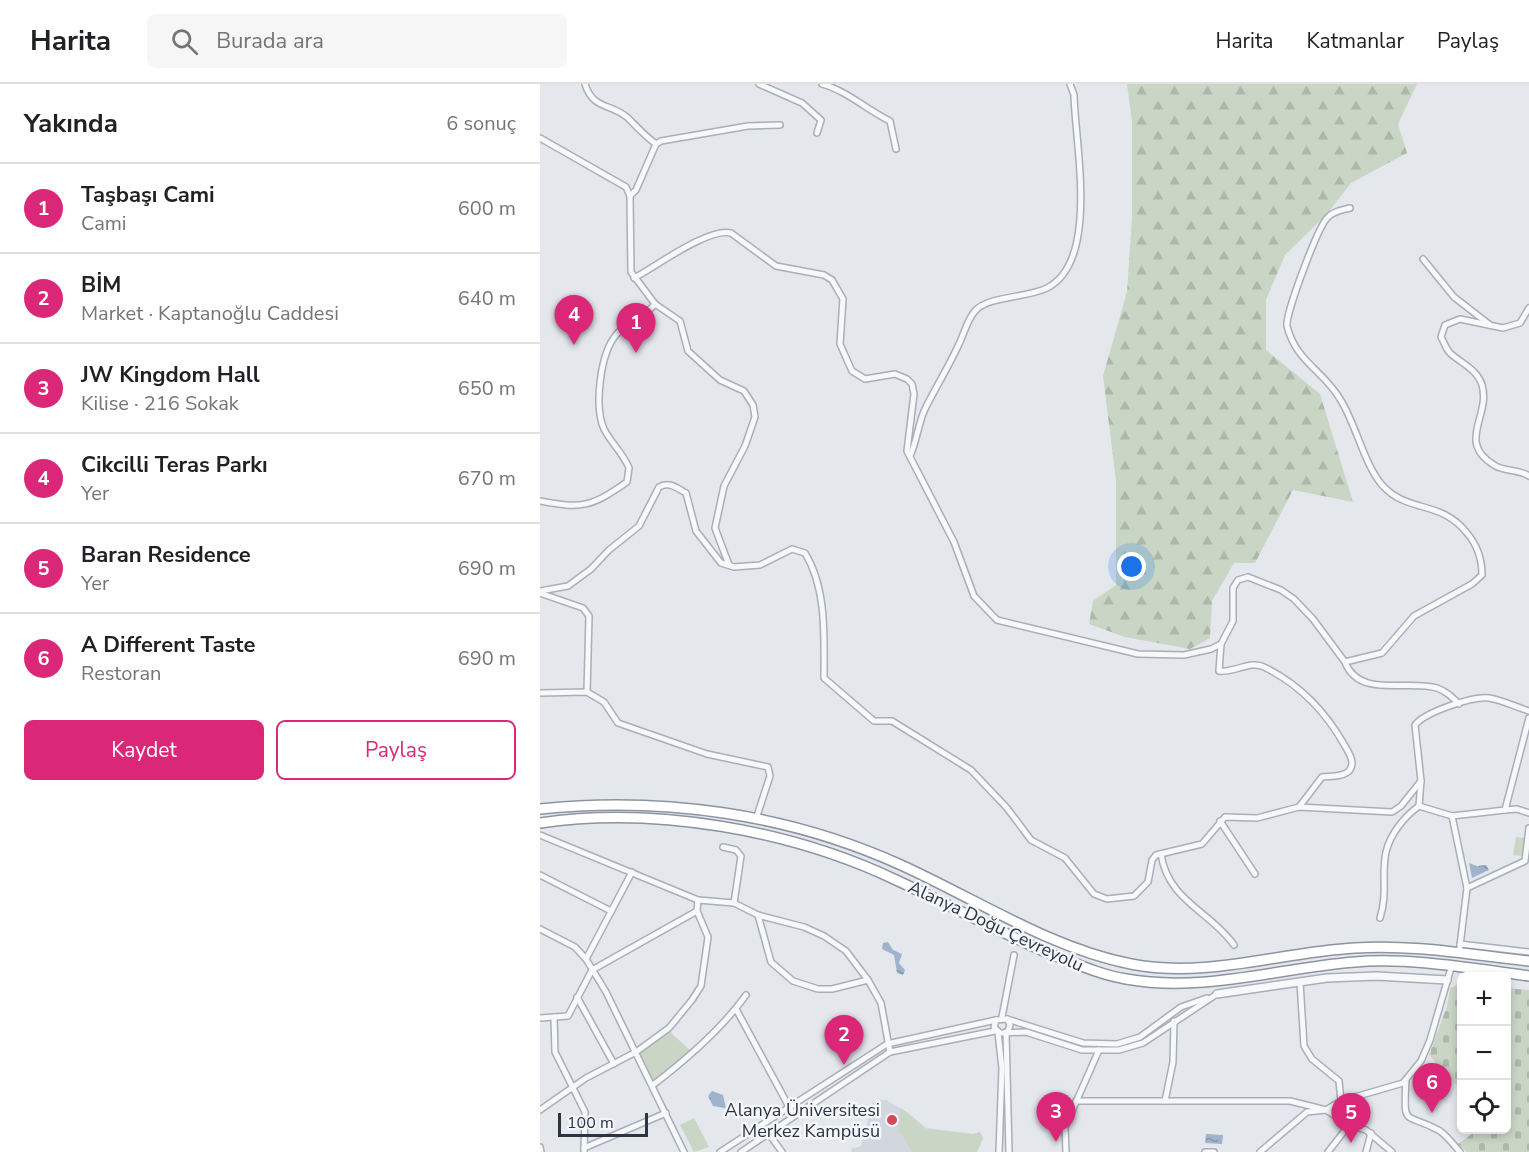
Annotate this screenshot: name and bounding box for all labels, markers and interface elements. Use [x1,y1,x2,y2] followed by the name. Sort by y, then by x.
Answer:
[147,14,567,68] search box
[30,22,111,60] text: Harita
[168,25,201,58] icon: search
[216,26,324,56] text: Burada ara
[1215,27,1273,55] text: Harita
[1306,27,1404,55] text: Katmanlar
[1437,27,1499,55] text: Paylaş
[24,106,118,141] text: Yakında
[446,110,516,137] text: 6 sonuç
[81,180,215,210] text: Taşbaşı Cami
[38,195,50,222] text: 1
[458,195,516,222] text: 600 m
[81,210,127,237] text: Cami
[81,270,121,300] text: BİM
[38,285,50,312] text: 2
[458,285,516,312] text: 640 m
[555,296,594,345] pin: 4
[81,300,339,327] text: Market · Kaptanoğlu Caddesi
[616,304,656,353] pin: 1
[81,360,260,390] text: JW Kingdom Hall
[38,375,50,402] text: 3
[458,375,516,402] text: 650 m
[81,390,239,417] text: Kilise · 216 Sokak
[81,450,268,480] text: Cikcilli Teras Parkı
[38,465,50,492] text: 4
[458,465,516,492] text: 670 m
[81,480,109,507] text: Yer
[81,540,251,570] text: Baran Residence
[1117,552,1146,581] your location
[38,555,50,582] text: 5
[458,555,516,582] text: 690 m
[81,570,109,597] text: Yer
[81,630,255,660] text: A Different Taste
[38,645,50,672] text: 6
[458,645,516,672] text: 690 m
[81,660,161,687] text: Restoran
[24,720,264,780] button: Kaydet
[276,720,516,780] button: Paylaş
[905,875,1087,977] street label: Alanya Doğu Çevreyolu
[1457,972,1511,1134] map controls
[1457,972,1511,1026] button: +
[824,1016,864,1065] pin: 2
[1457,1026,1511,1080] button: −
[1412,1064,1452,1113] pin: 6
[1457,1080,1511,1134] button: locate
[1036,1092,1076,1142] pin: 3
[1332,1094,1370,1143] pin: 5
[725,1098,880,1143] place label: Alanya Üniversitesi Merkez Kampüsü
[558,1110,648,1138] scale bar
[567,1112,614,1134] text: 100 m
[885,1113,899,1127] marker: Alanya Üniversitesi Merkez Kampüsü

